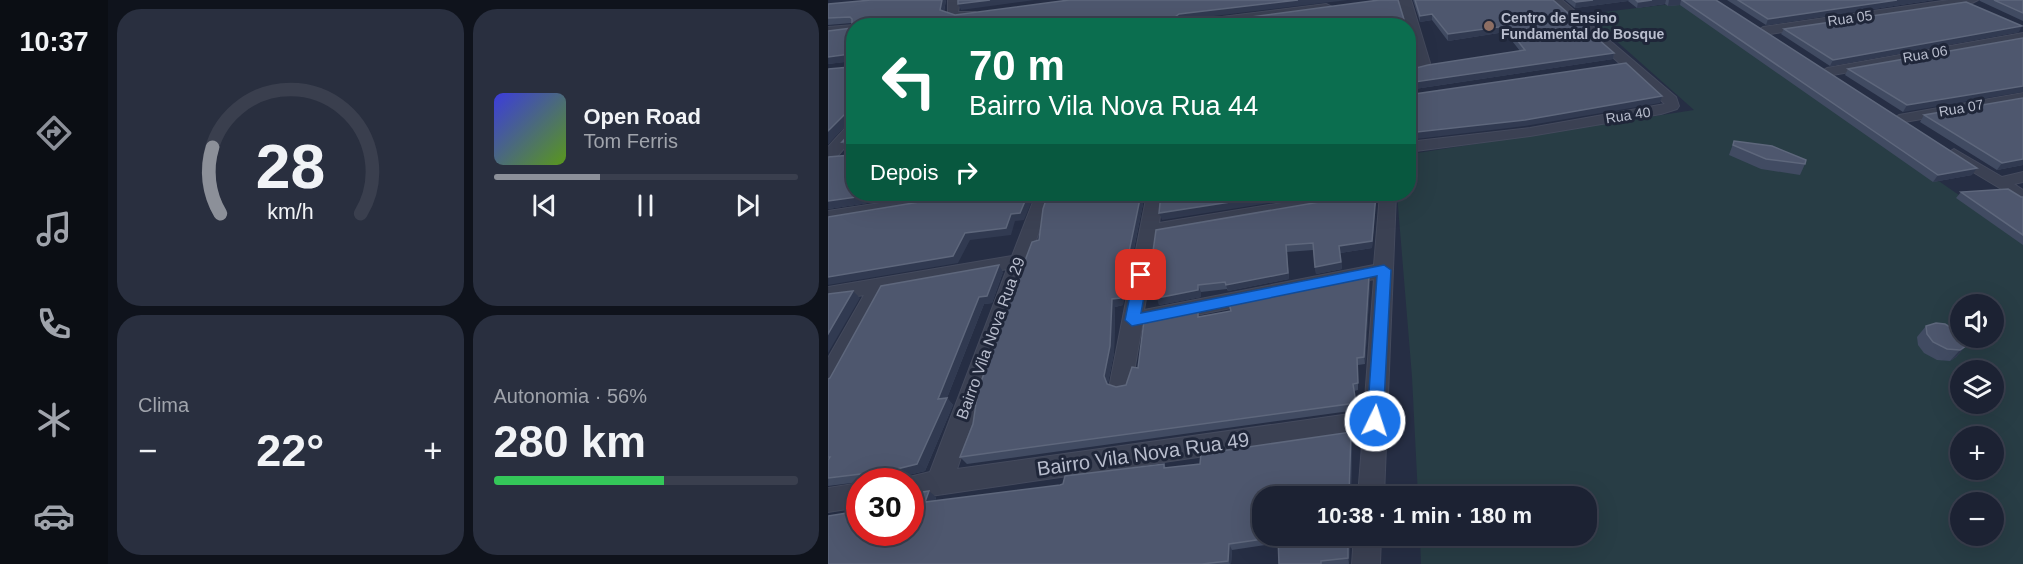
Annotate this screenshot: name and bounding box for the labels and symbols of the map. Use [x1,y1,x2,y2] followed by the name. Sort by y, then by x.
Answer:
[1827,7,1874,29] street label: Rua 05
[1501,10,1665,42] place label: Centro de Ensino Fundamental do Bosque
[1482,19,1496,33] marker: Centro de Ensino Fundamental do Bosque
[1901,42,1949,66] street label: Rua 06
[1937,96,1985,120] street label: Rua 07
[1604,104,1652,126] street label: Rua 40
[1115,249,1166,300] pin
[953,255,1028,422] street label: Bairro Vila Nova Rua 29
[1343,389,1407,453] position arrow
[1035,428,1251,480] street label: Bairro Vila Nova Rua 49
[846,468,924,546] speed limit sign: 30

